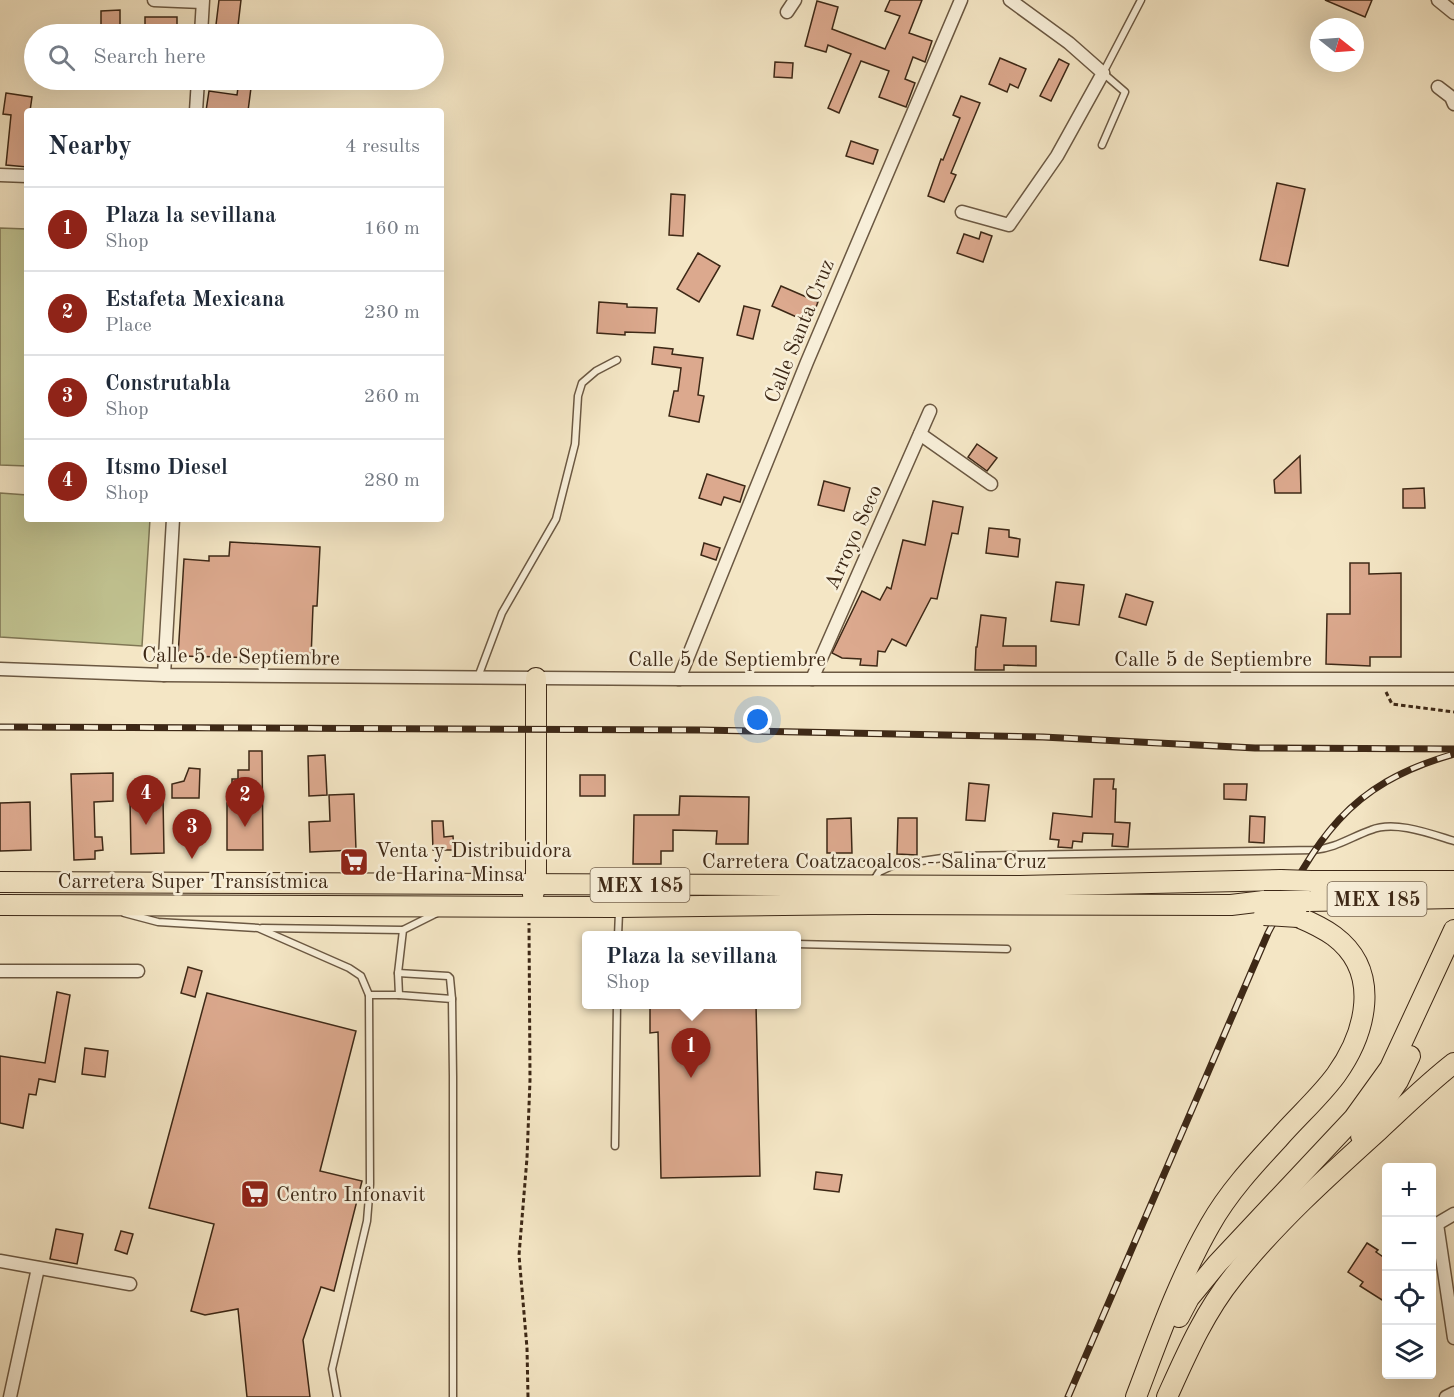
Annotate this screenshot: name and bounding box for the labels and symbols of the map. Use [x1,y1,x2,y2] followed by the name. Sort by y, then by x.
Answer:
[1310,18,1364,72] north arrow
[762,257,839,406] street label: Calle Santa Cruz
[822,482,887,593] street label: Arroyo Seco
[142,645,340,670] street label: Calle 5 de Septiembre
[628,650,826,671] street label: Calle 5 de Septiembre
[1114,650,1312,671] street label: Calle 5 de Septiembre
[743,705,772,734] your location
[126,776,166,825] pin: 4
[226,778,264,827] pin: 2
[172,810,212,859] pin: 3
[375,841,572,886] place label: Venta y Distribuidora de Harina Minsa
[338,846,370,878] supermarket icon: Venta y Distribuidora de Harina Minsa
[702,852,1046,873] street label: Carretera Coatzacoalcos - Salina Cruz
[590,868,690,902] road number: MEX 185
[58,872,328,893] street label: Carretera Super Transístmica
[1328,882,1426,916] road number: MEX 185
[672,1028,710,1078] pin: 1
[239,1178,271,1210] supermarket icon: Centro Infonavit
[276,1185,425,1206] place label: Centro Infonavit

